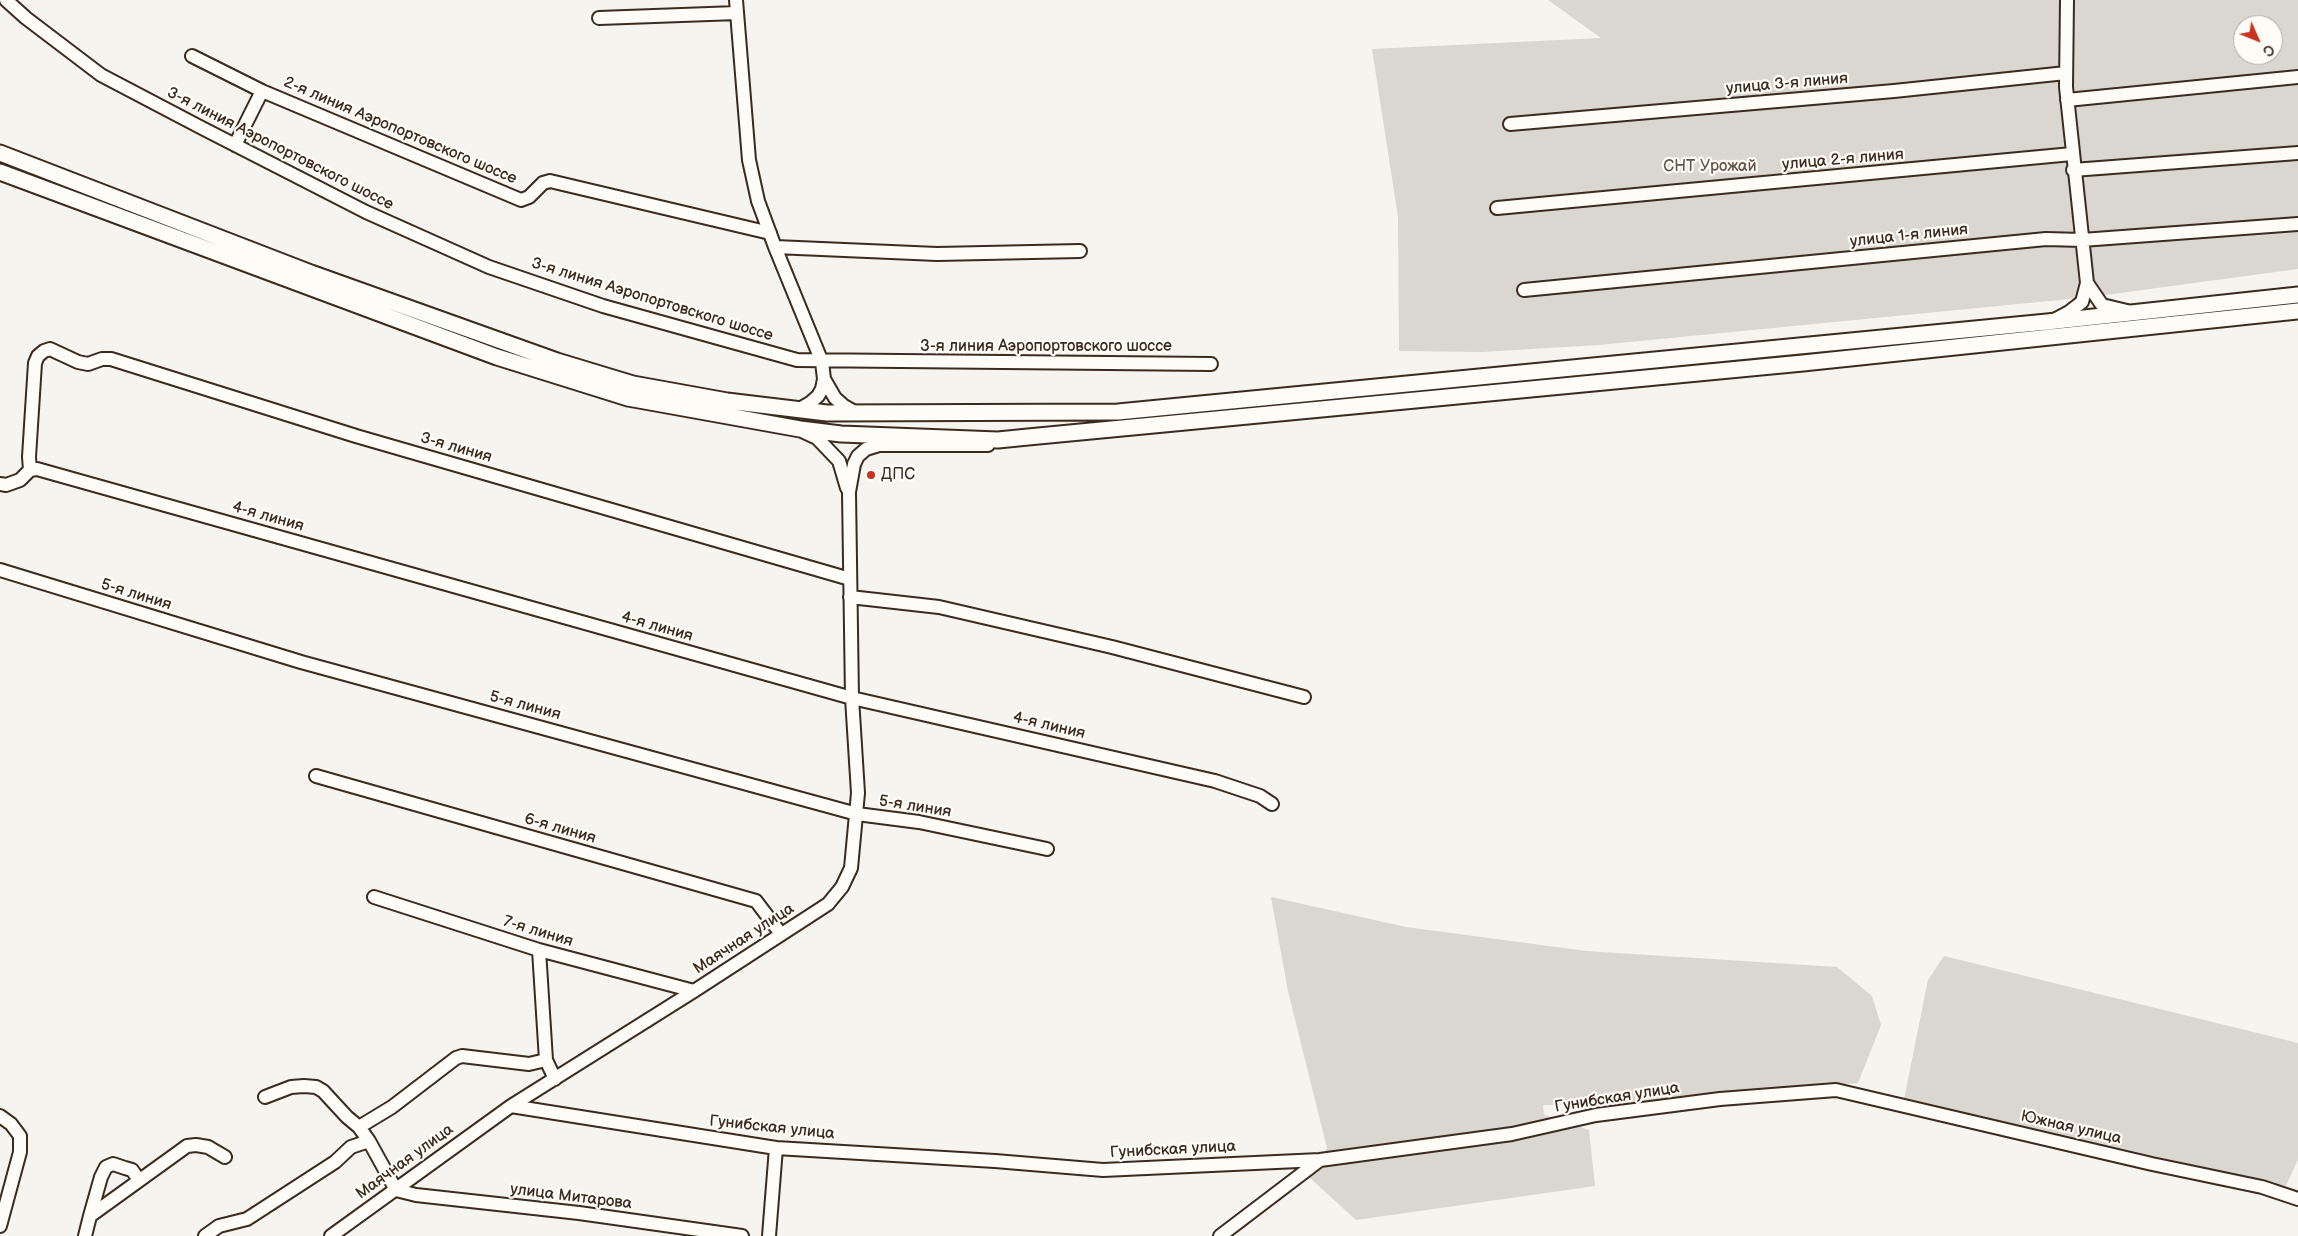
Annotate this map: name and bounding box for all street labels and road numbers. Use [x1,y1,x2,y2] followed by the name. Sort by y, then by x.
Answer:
[1725,69,1849,99] street label: улица 3-я линия
[281,73,519,189] street label: 2-я линия Аэропортовского шоссе
[163,83,397,215] street label: 3-я линия Аэропортовского шоссе
[1781,145,1905,175] street label: улица 2-я линия
[1849,220,1969,252] street label: улица 1-я линия
[529,254,775,346] street label: 3-я линия Аэропортовского шоссе
[920,337,1172,357] street label: 3-я линия Аэропортовского шоссе
[418,429,494,467] street label: 3-я линия
[230,498,306,536] street label: 4-я линия
[98,575,174,615] street label: 5-я линия
[619,608,695,646] street label: 4-я линия
[487,687,563,725] street label: 5-я линия
[1011,708,1087,744] street label: 4-я линия
[877,792,953,822] street label: 5-я линия
[522,810,598,848] street label: 6-я линия
[690,899,798,979] street label: Маячная улица
[501,912,575,952] street label: 7-я линия
[1553,1079,1681,1117] street label: Гунибская улица
[2019,1107,2123,1149] street label: Южная улица
[708,1112,836,1144] street label: Гунибская улица
[352,1120,458,1204] street label: Маячная улица
[1110,1137,1236,1163] street label: Гунибская улица
[509,1180,633,1214] street label: улица Митарова

